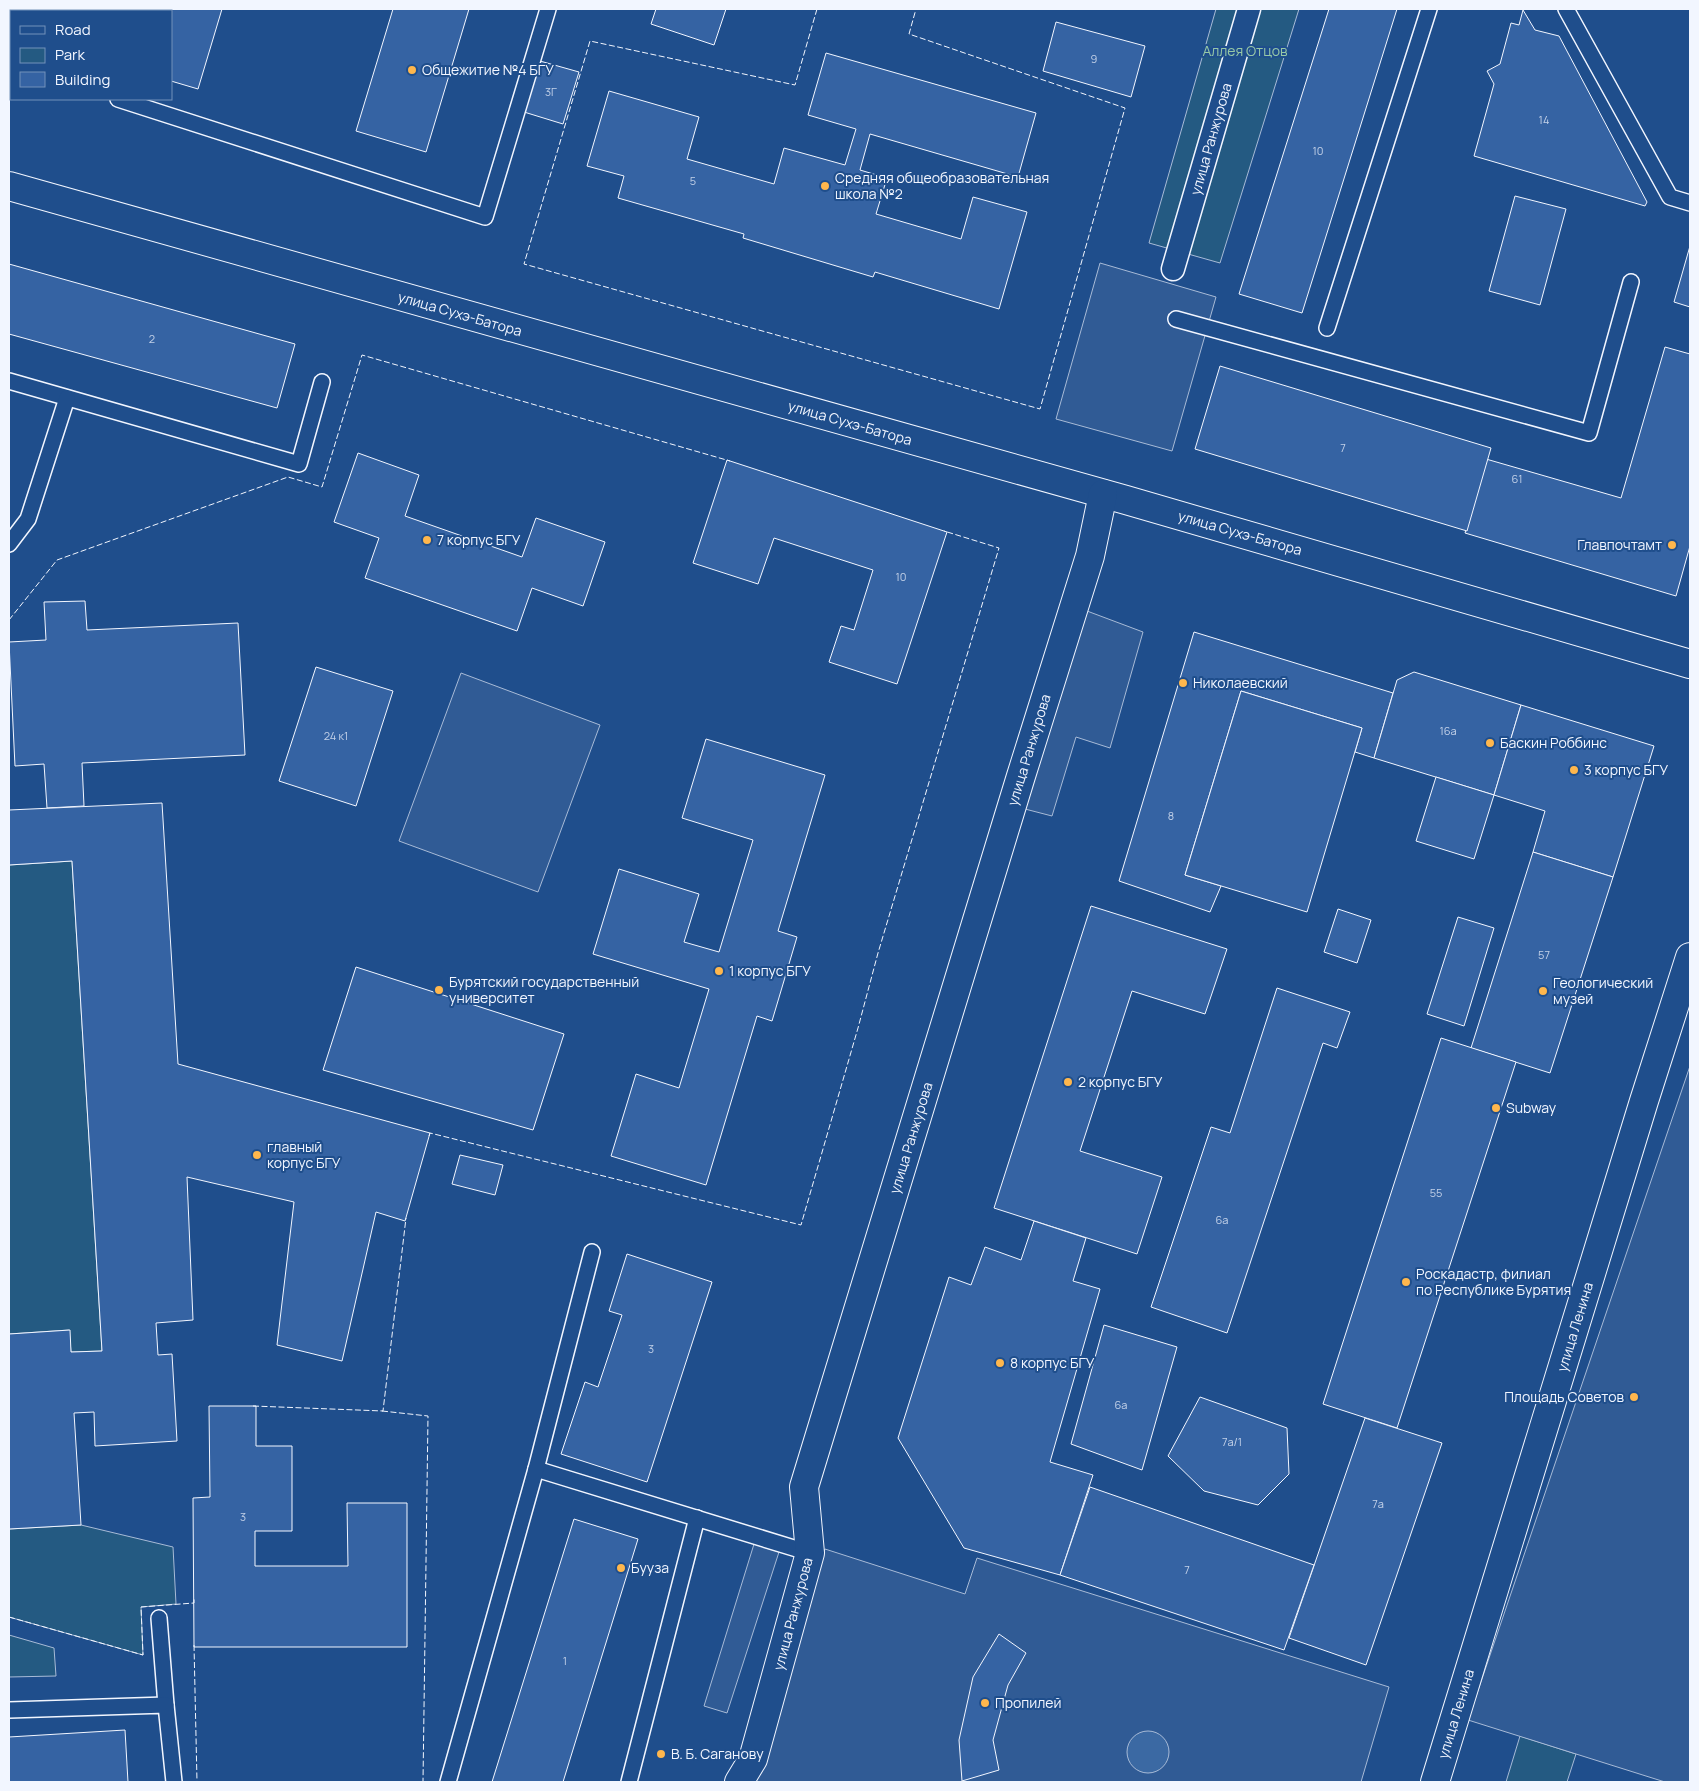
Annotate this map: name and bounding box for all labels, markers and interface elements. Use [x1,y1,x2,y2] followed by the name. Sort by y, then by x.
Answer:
[10,10,172,100] legend
[55,19,91,40] text: Road
[1202,41,1288,60] park label: Аллея Отцов
[55,44,85,65] text: Park
[1091,51,1098,66] house number: 9
[422,60,554,79] place label: Общежитие №4 БГУ
[406,64,418,76] marker: Общежитие №4 БГУ
[55,69,110,90] text: Building
[1185,81,1236,197] street label: улица Ранжурова
[545,84,557,99] house number: 3Г
[1539,112,1549,127] house number: 14
[1312,143,1324,158] house number: 10
[835,168,1049,203] place label: Средняя общеобразовательная школа №2
[690,173,696,188] house number: 5
[819,180,831,192] marker: Средняя общеобразовательная школа №2
[396,287,524,340] street label: улица Сухэ-Батора
[149,331,155,346] house number: 2
[786,396,914,449] street label: улица Сухэ-Батора
[1340,440,1346,455] house number: 7
[1512,471,1522,486] house number: 61
[1176,506,1304,559] street label: улица Сухэ-Батора
[437,530,521,549] place label: 7 корпус БГУ
[421,534,433,546] marker: 7 корпус БГУ
[1577,535,1662,554] place label: Главпочтамт
[1666,539,1678,551] marker: Главпочтамт
[895,569,907,584] house number: 10
[1193,673,1288,692] place label: Николаевский
[1177,677,1189,689] marker: Николаевский
[1002,692,1055,808] street label: улица Ранжурова
[1439,723,1457,738] house number: 16а
[324,728,348,743] house number: 24 к1
[1500,733,1607,752] place label: Баскин Роббинс
[1484,737,1496,749] marker: Баскин Роббинс
[1584,760,1668,779] place label: 3 корпус БГУ
[1568,764,1580,776] marker: 3 корпус БГУ
[1168,808,1174,823] house number: 8
[1538,947,1550,962] house number: 57
[729,961,811,980] place label: 1 корпус БГУ
[713,965,725,977] marker: 1 корпус БГУ
[449,972,639,1007] place label: Бурятский государственный университет
[1553,973,1653,1008] place label: Геологический музей
[433,984,445,996] marker: Бурятский государственный университет
[1537,985,1549,997] marker: Геологический музей
[1078,1072,1163,1091] place label: 2 корпус БГУ
[1062,1076,1074,1088] marker: 2 корпус БГУ
[884,1080,937,1196] street label: улица Ранжурова
[1506,1098,1557,1117] place label: Subway
[1490,1102,1502,1114] marker: Subway
[267,1137,341,1172] place label: главный корпус БГУ
[251,1149,263,1161] marker: главный корпус БГУ
[1430,1185,1442,1200] house number: 55
[1216,1212,1228,1227] house number: 6а
[1416,1264,1571,1299] place label: Роскадастр, филиал по Республике Бурятия
[1400,1276,1412,1288] marker: Роскадастр, филиал по Республике Бурятия
[1552,1280,1597,1374] street label: улица Ленина
[648,1341,654,1356] house number: 3
[1010,1353,1095,1372] place label: 8 корпус БГУ
[994,1357,1006,1369] marker: 8 корпус БГУ
[1504,1387,1624,1406] place label: Площадь Советов
[1628,1391,1640,1403] marker: Площадь Советов
[1115,1397,1127,1412] house number: 6а
[1222,1434,1242,1449] house number: 7а/1
[1372,1496,1384,1511] house number: 7а
[240,1509,246,1524] house number: 3
[768,1555,817,1672] street label: улица Ранжурова
[631,1558,669,1577] place label: Бууза
[615,1562,627,1574] marker: Бууза
[1184,1562,1190,1577] house number: 7
[563,1653,567,1668] house number: 1
[1433,1667,1478,1761] street label: улица Ленина
[995,1693,1061,1712] place label: Пропилей
[979,1697,991,1709] marker: Пропилей
[671,1744,764,1763] place label: В. Б. Саганову
[655,1748,667,1760] marker: В. Б. Саганову

